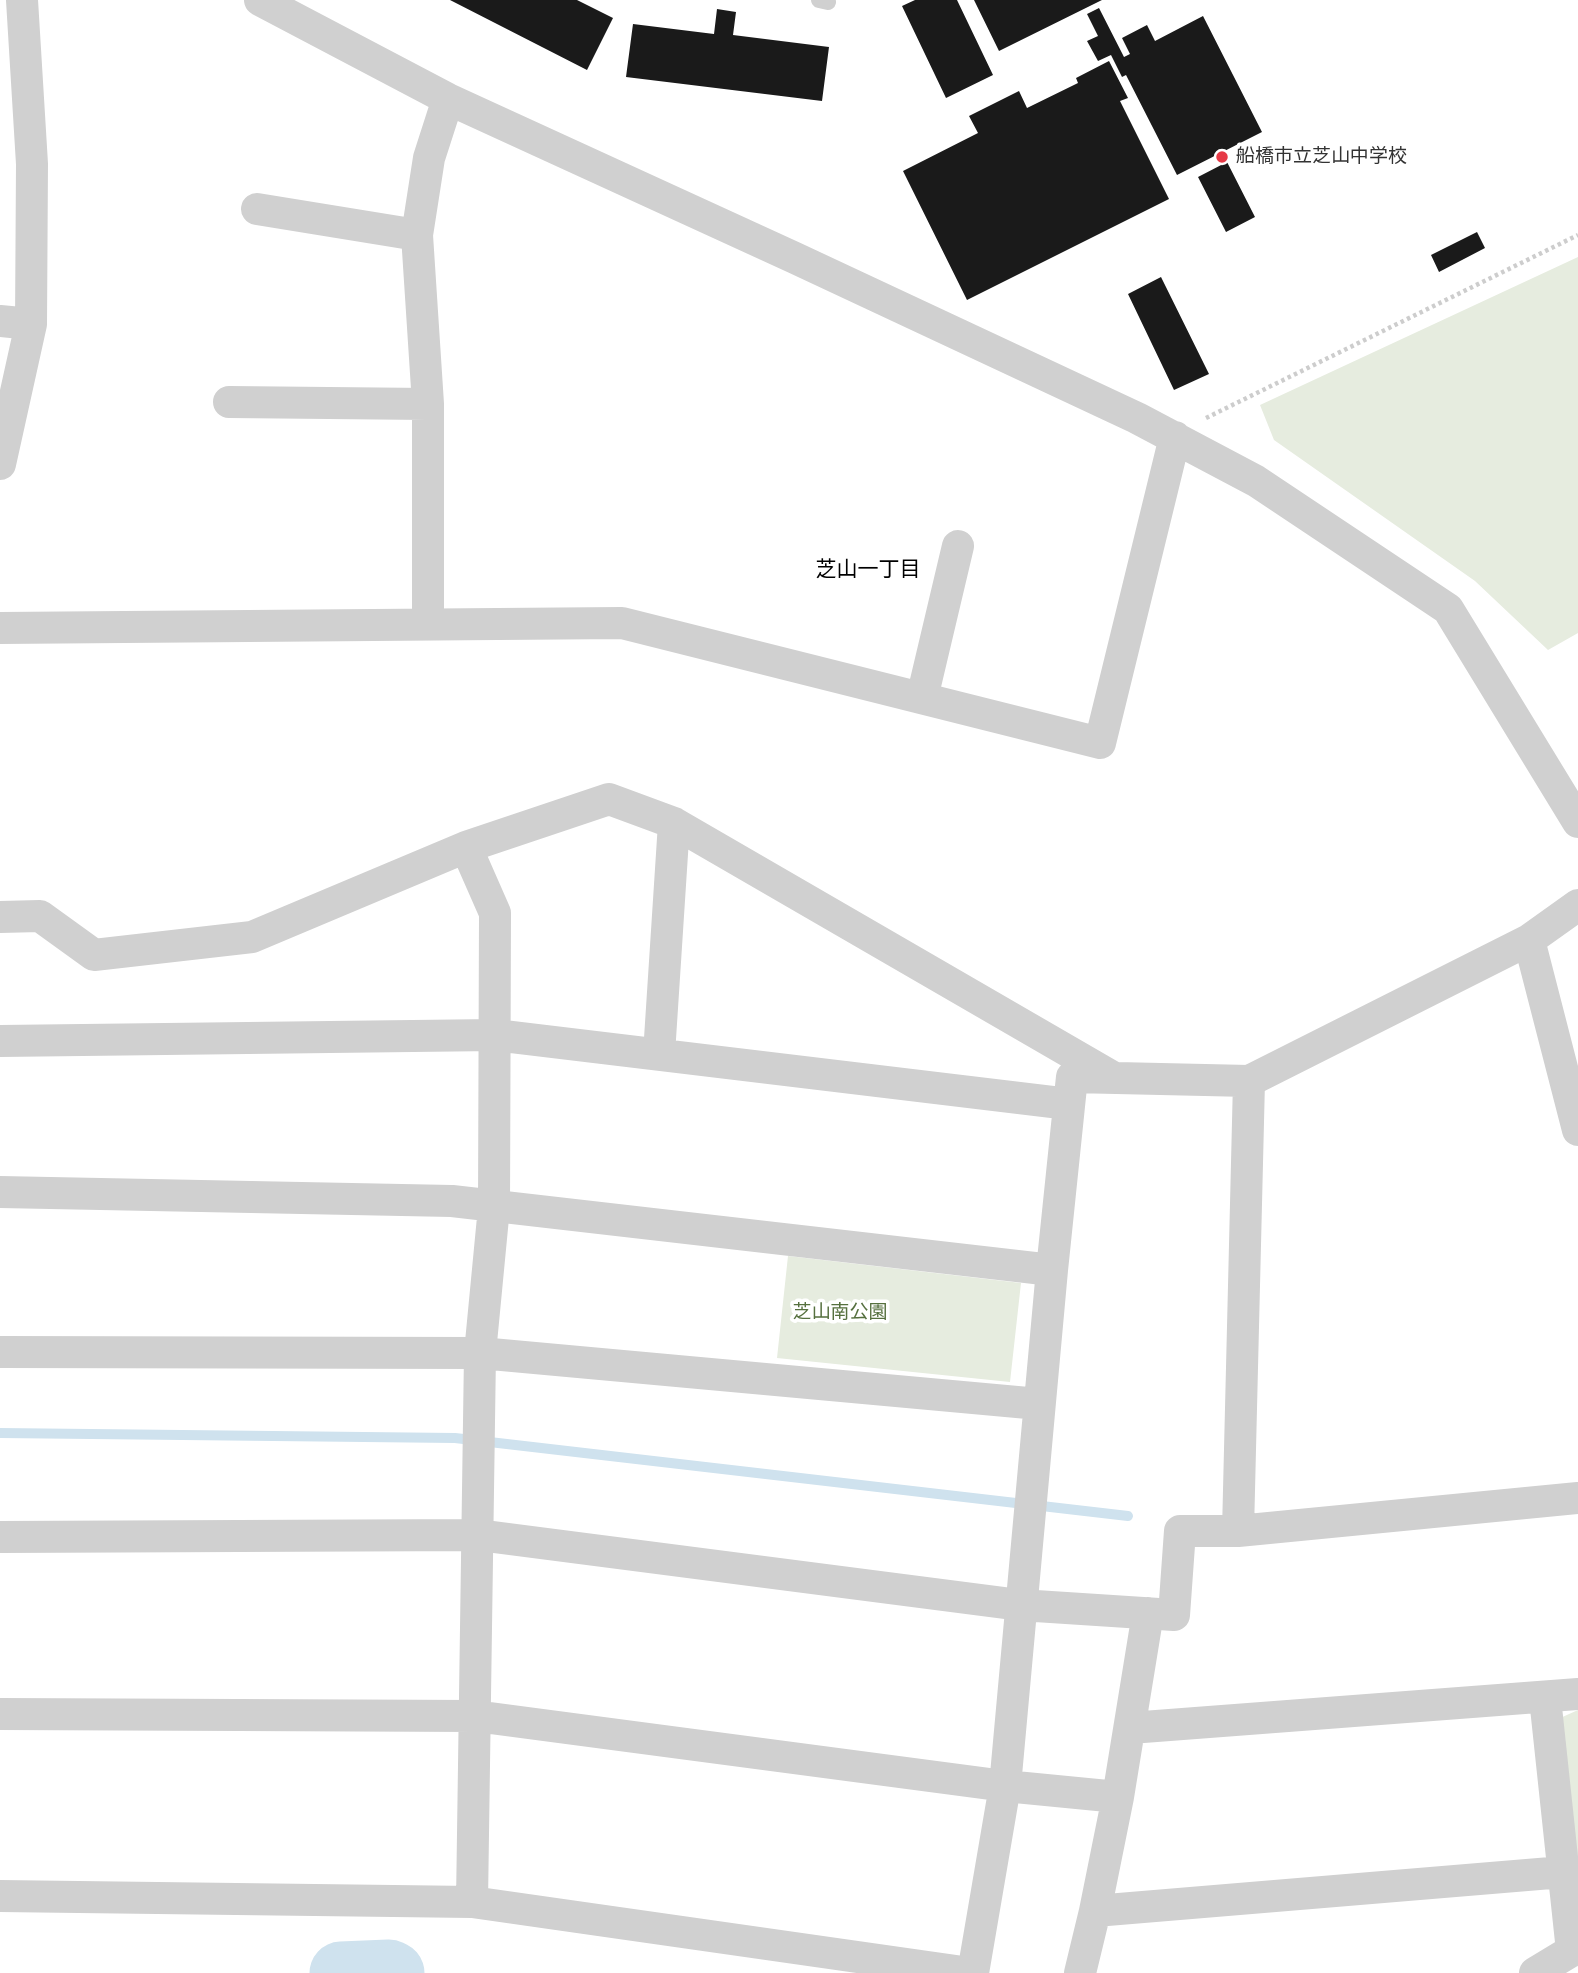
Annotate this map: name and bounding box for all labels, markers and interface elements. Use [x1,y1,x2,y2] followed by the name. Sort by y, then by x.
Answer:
[1236,146,1407,168] place label: 船橋市立芝山中学校
[1214,149,1230,165] marker: 船橋市立芝山中学校
[816,557,920,583] district label: 芝山一丁目
[793,1302,887,1324] park label: 芝山南公園

